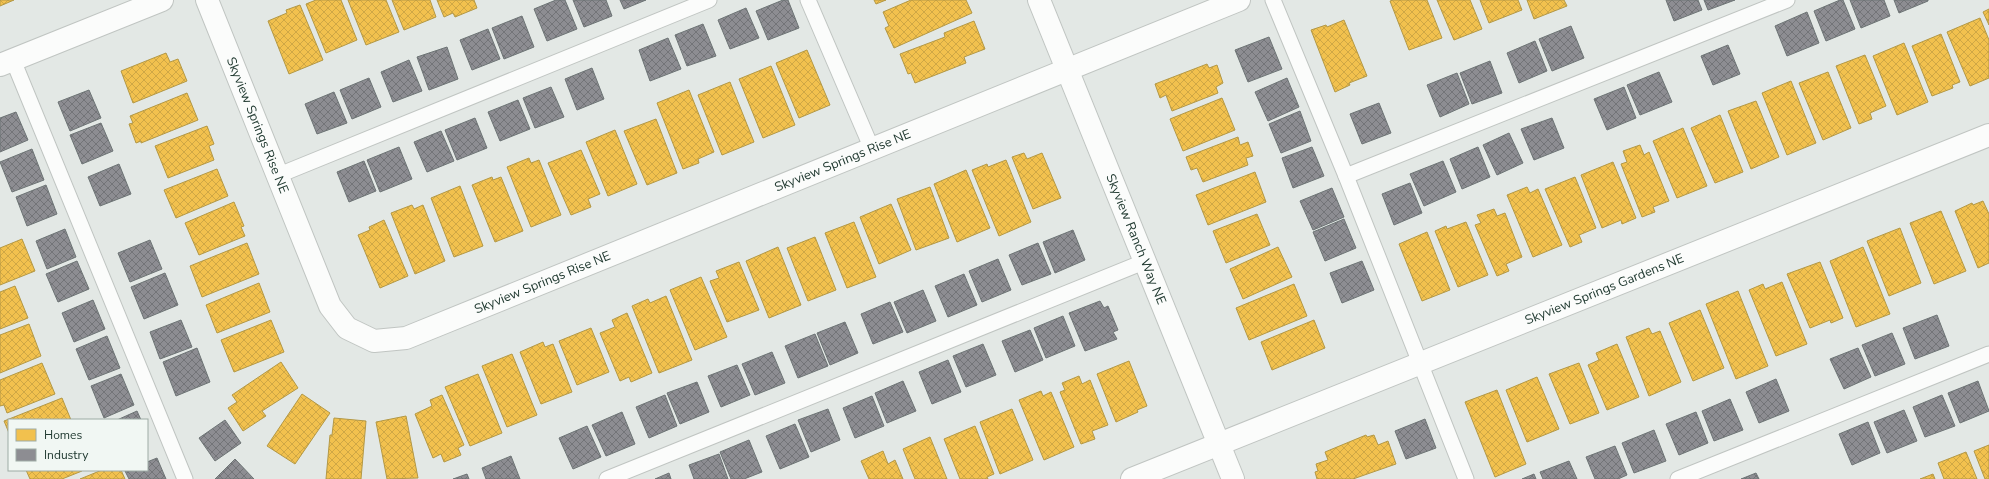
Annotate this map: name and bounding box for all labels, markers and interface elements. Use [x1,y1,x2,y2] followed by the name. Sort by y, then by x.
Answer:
[222,54,293,196] street label: Skyview Springs Rise NE
[772,125,914,196] street label: Skyview Springs Rise NE
[1101,171,1170,307] street label: Skyview Ranch Way NE
[472,247,613,318] street label: Skyview Springs Rise NE
[1522,249,1686,329] street label: Skyview Springs Gardens NE
[8,419,148,471] legend
[44,427,82,443] text: Homes
[44,447,89,463] text: Industry

